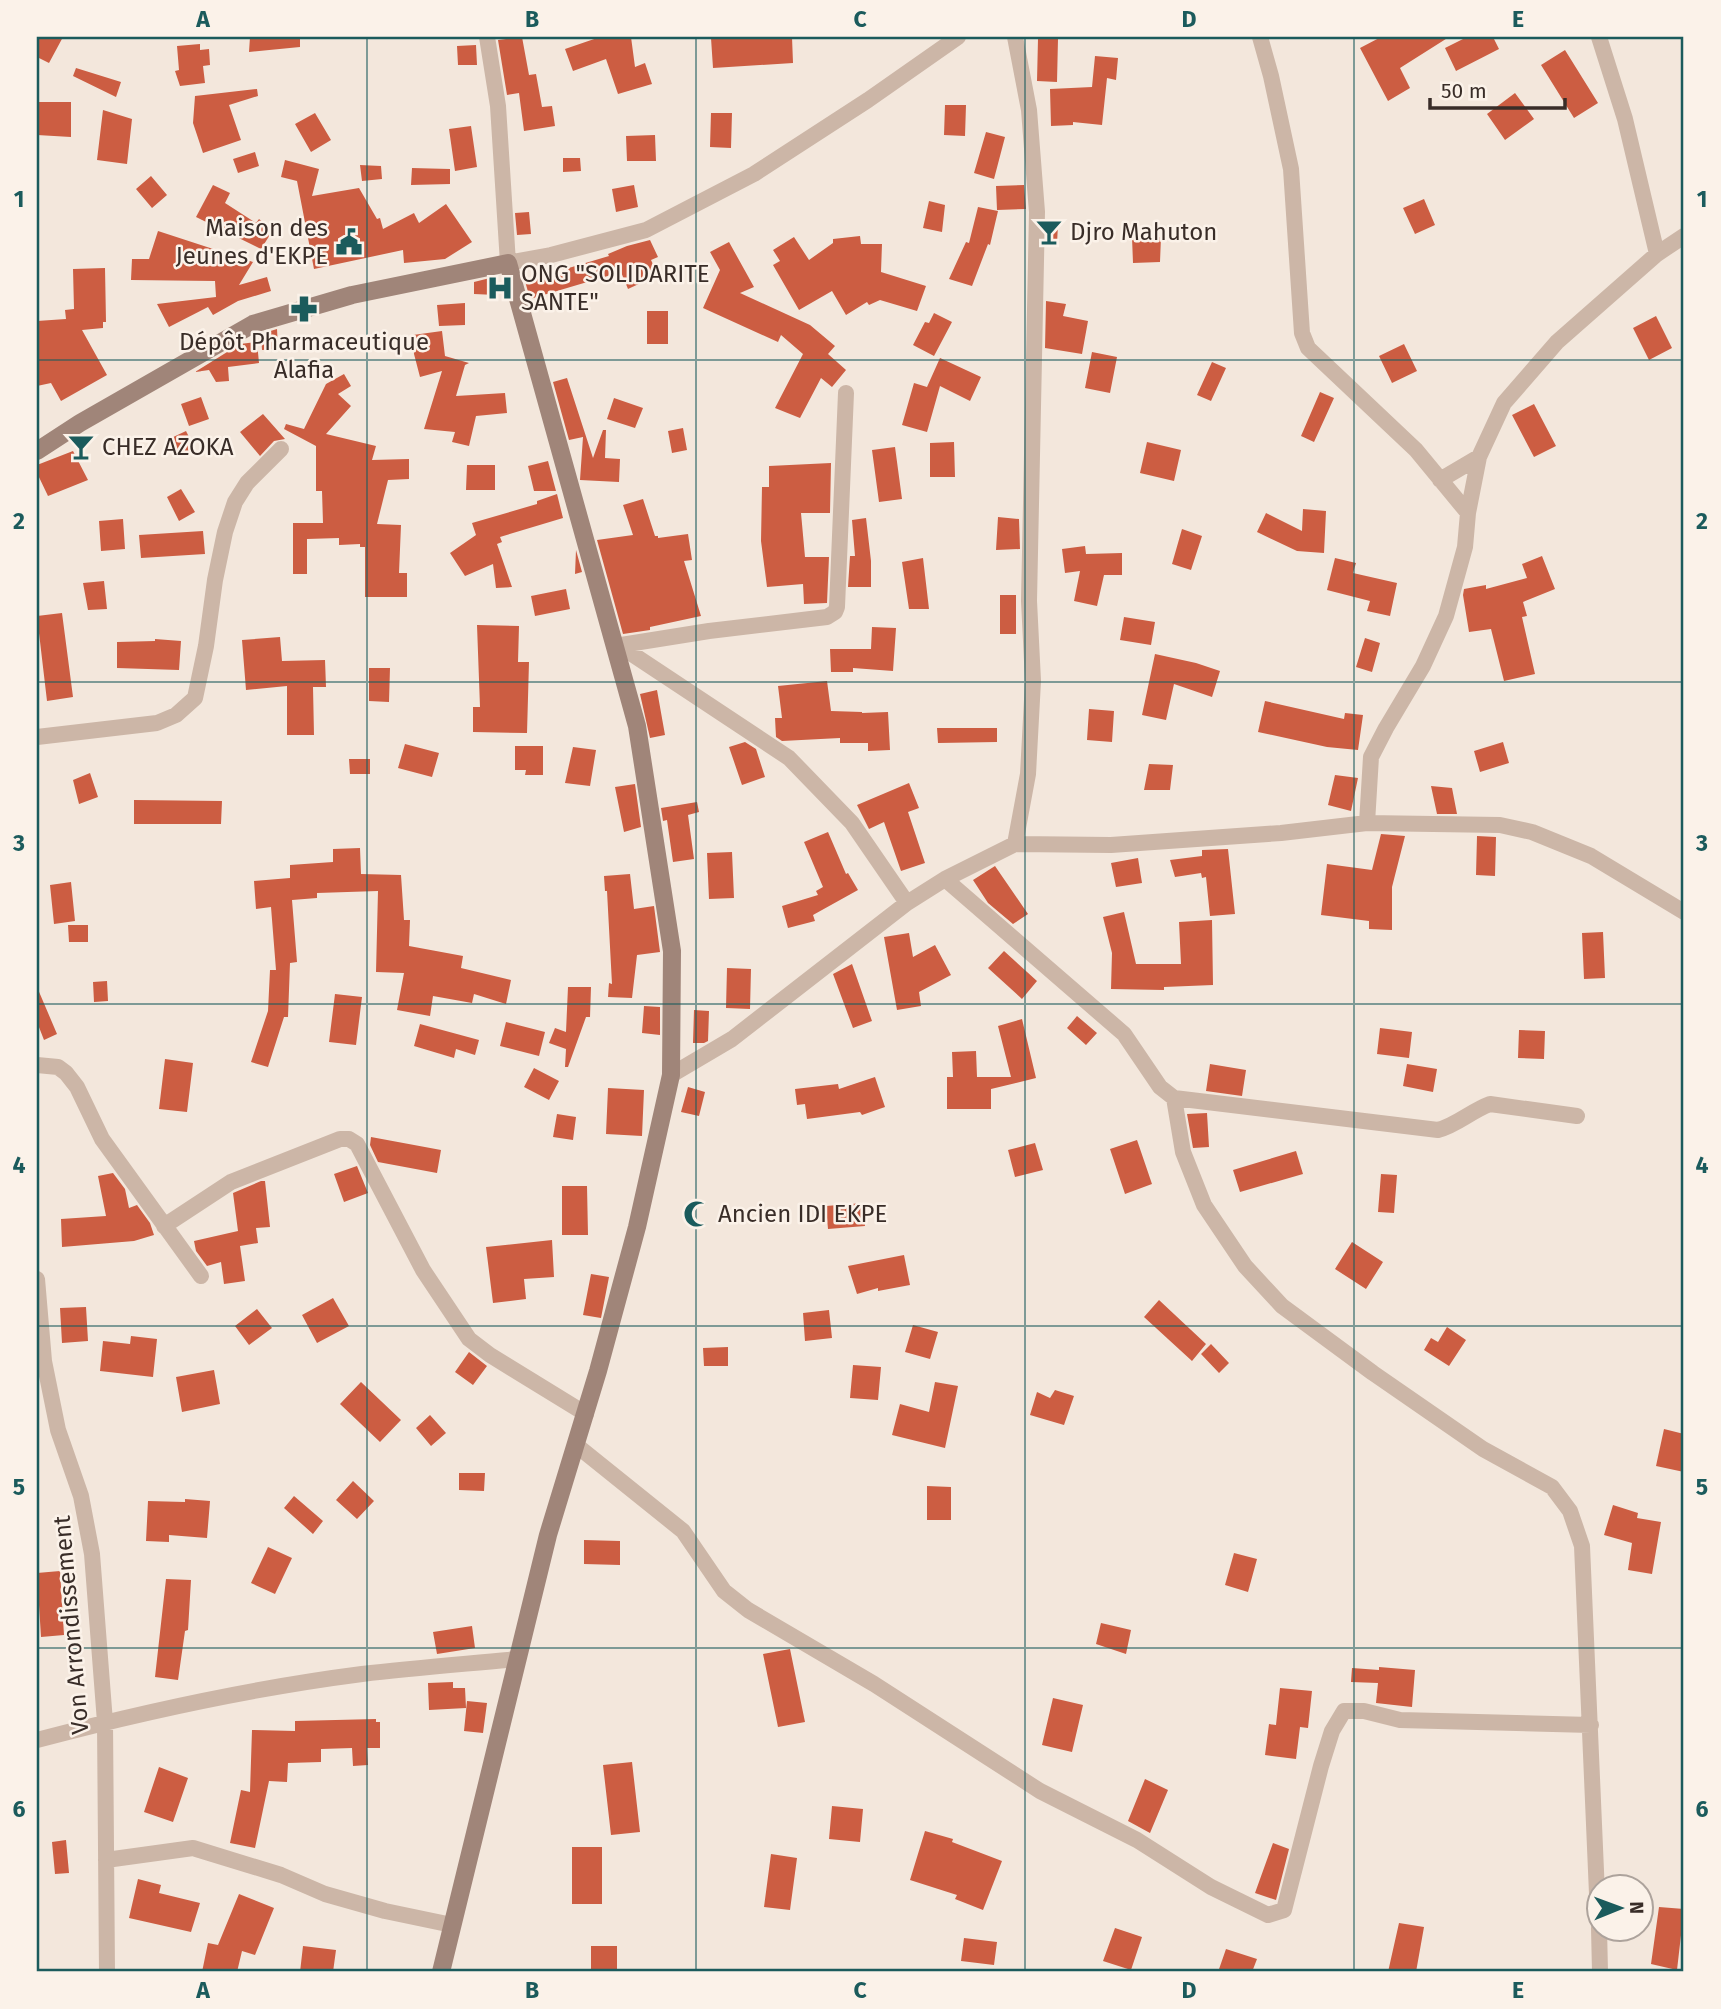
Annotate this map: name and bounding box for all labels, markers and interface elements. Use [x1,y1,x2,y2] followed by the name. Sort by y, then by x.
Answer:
[195,5,210,33] text: A
[525,5,539,33] text: B
[853,5,867,33] text: C
[1182,5,1197,33] text: D
[1512,5,1524,33] text: E
[1430,66,1565,110] scale bar
[1441,78,1487,104] text: 50 m
[14,185,24,213] text: 1
[1697,185,1707,213] text: 1
[176,214,328,270] place label: Maison des Jeunes d'EKPE
[1034,217,1064,247] bar icon: Djro Mahuton
[1070,218,1217,246] place label: Djro Mahuton
[334,227,364,257] public building icon: Maison des Jeunes d'EKPE
[521,260,710,316] place label: ONG "SOLIDARITE SANTE"
[485,273,515,303] hospital icon: ONG "SOLIDARITE SANTE"
[289,294,319,324] pharmacy icon: Dépôt Pharmaceutique Alafia
[179,328,429,384] place label: Dépôt Pharmaceutique Alafia
[66,432,96,462] bar icon: CHEZ AZOKA
[102,433,234,461] place label: CHEZ AZOKA
[13,507,25,535] text: 2
[1696,507,1708,535] text: 2
[12,829,25,857] text: 3
[1695,829,1708,857] text: 3
[13,1151,26,1179] text: 4
[1696,1151,1709,1179] text: 4
[682,1199,712,1229] mosque icon: Ancien IDI EKPE
[718,1200,887,1228] place label: Ancien IDI EKPE
[13,1473,25,1501] text: 5
[1696,1473,1708,1501] text: 5
[47,1514,95,1736] street label: Von Arrondissement
[13,1795,26,1823] text: 6
[1696,1795,1709,1823] text: 6
[1584,1872,1654,1942] north arrow
[1625,1901,1648,1914] text: N
[195,1976,210,2004] text: A
[525,1976,539,2004] text: B
[853,1976,867,2004] text: C
[1182,1976,1197,2004] text: D
[1512,1976,1524,2004] text: E

